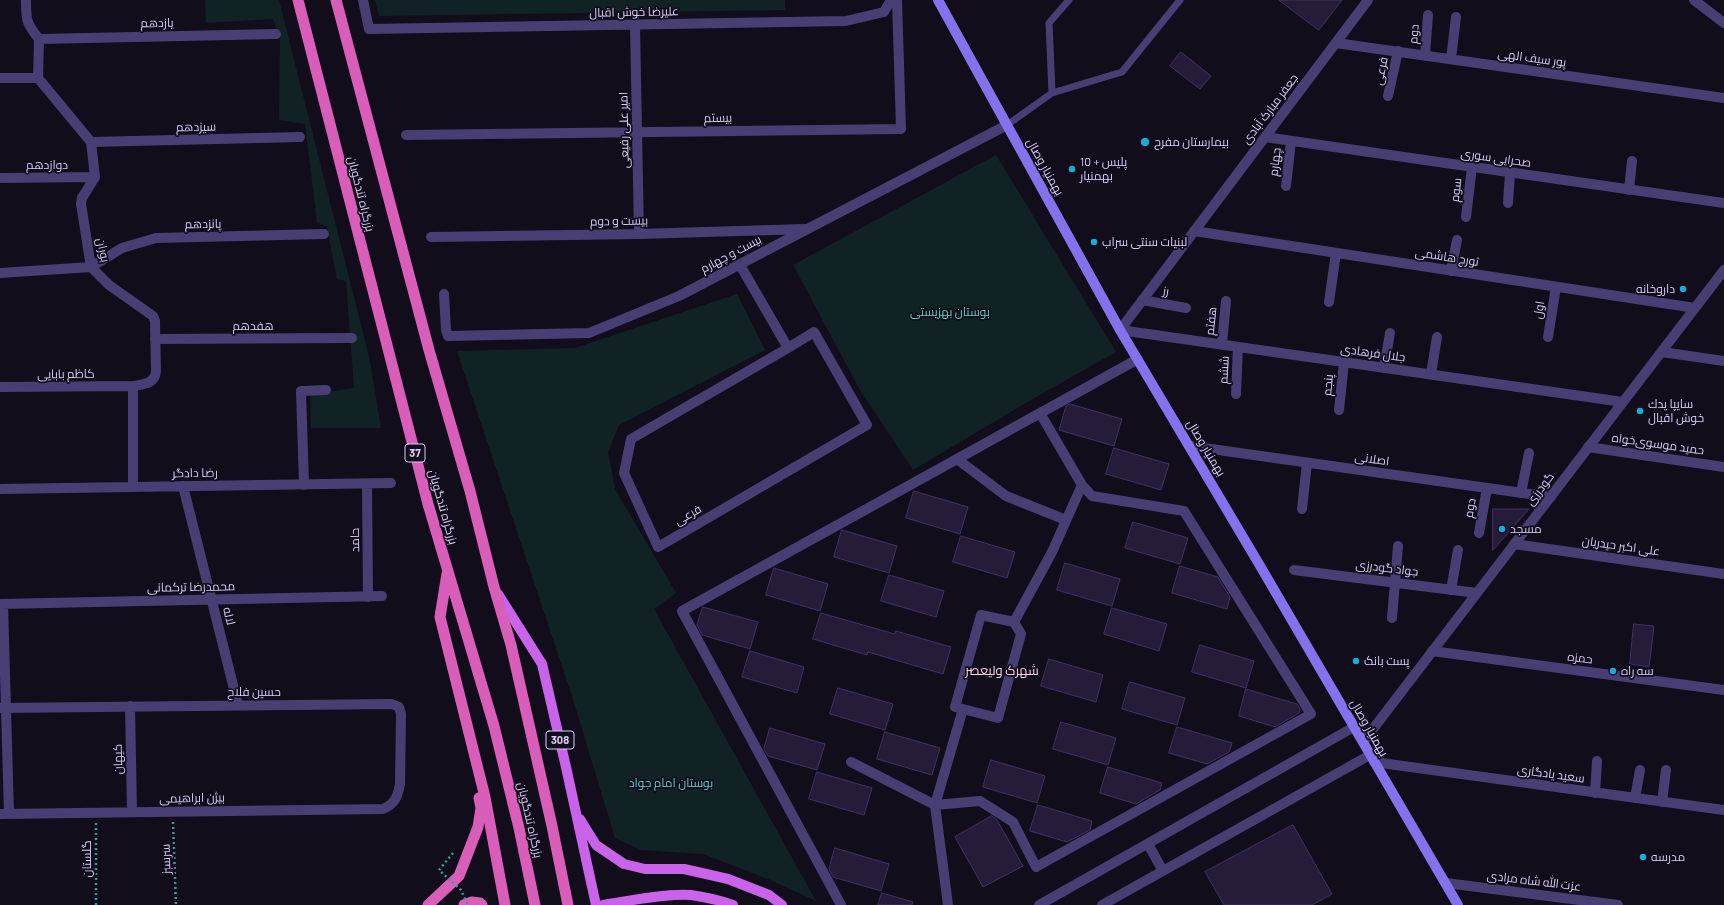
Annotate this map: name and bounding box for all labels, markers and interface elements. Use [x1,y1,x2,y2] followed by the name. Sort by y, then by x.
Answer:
[589,4,679,20] street label: علیرضا خوش اقبال
[140,16,174,30] street label: یازدهم
[1406,23,1422,45] street label: دوم
[1497,46,1567,70] street label: پور سیف الهی
[1371,56,1391,86] street label: فرعی
[1239,71,1301,147] street label: جعفر مبارک آبادی
[616,92,632,168] street label: امیر علی رفیعی
[704,111,732,125] street label: بیستم
[176,119,216,135] street label: سیزدهم
[1154,135,1229,149] place label: بیمارستان مفرح
[1023,136,1067,198] street label: بهمنیار وصال
[1139,136,1151,148] marker: بیمارستان مفرح
[1460,146,1532,170] street label: صحرایی سوری
[1266,147,1284,177] street label: چهارم
[345,155,377,233] street label: بزرگراه تندگویان
[1080,155,1127,183] place label: پلیس + 10 بهمنیار
[26,158,68,172] street label: دوازدهم
[1067,164,1077,174] marker: پلیس + 10 بهمنیار
[1447,177,1465,203] street label: سوم
[590,213,648,229] street label: بیست و دوم
[184,216,222,232] street label: پانزدهم
[698,232,764,276] street label: بیست و چهارم
[1102,235,1187,249] place label: لبنیات سنتی سراب
[93,236,113,264] street label: بوران
[1089,237,1099,247] marker: لبنیات سنتی سراب
[1414,245,1480,269] street label: تورج هاشمی
[1636,282,1675,296] place label: داروخانه
[1162,283,1170,299] street label: رز
[1678,284,1688,294] marker: داروخانه
[1530,300,1548,320] street label: اول
[910,305,990,319] park label: بوستان بهزیستی
[1202,306,1220,336] street label: هفتم
[232,319,274,333] street label: هفدهم
[1340,341,1406,365] street label: جلال فرهادی
[1216,356,1232,384] street label: ششم
[37,366,95,382] street label: کاظم بابایی
[1320,373,1336,397] street label: پنجم
[1648,397,1704,425] place label: سايپا يدك خوش اقبال
[1635,406,1645,416] marker: سايپا يدك خوش اقبال
[1184,417,1228,479] street label: بهمنیار وصال
[1611,430,1705,458] street label: حمید موسوی‌خواه
[405,444,425,462] road number: 37
[1354,449,1390,469] street label: اصلانی
[172,465,218,481] street label: رضا دادگر
[425,468,461,546] street label: بزرگراه تندگویان
[1523,470,1557,508] street label: گودرزی
[1461,497,1479,519] street label: دوم
[672,502,704,528] street label: فرعی
[1510,522,1542,536] place label: مسجد
[1497,524,1507,534] marker: مسجد
[348,528,362,552] street label: حامد
[1581,533,1661,559] street label: علی اکبر حیدریان
[1355,557,1419,579] street label: جواد گودرزی
[147,579,235,595] street label: محمدرضا ترکمانی
[220,606,238,626] street label: لاله
[1567,649,1593,667] street label: حمزه
[1364,654,1409,668] place label: پست بانک
[1351,656,1361,666] marker: پست بانک
[965,663,1039,679] district label: شهرک ولیعصر
[1621,664,1654,678] place label: سه راه
[1608,666,1618,676] marker: سه راه
[227,685,281,699] street label: حسین فلاح
[1347,697,1391,759] street label: بهمنیار وصال
[546,731,574,749] road number: 308
[111,744,125,774] street label: کیهان
[1516,762,1586,786] street label: سعید یادگاری
[629,776,713,790] park label: بوستان امام جواد
[514,781,546,859] street label: بزرگراه تندگویان
[159,790,225,806] street label: بیژن ابراهیمی
[80,840,94,878] street label: گلستان
[158,844,174,874] street label: سرسبز
[1651,850,1685,864] place label: مدرسه
[1638,852,1648,862] marker: مدرسه
[1486,868,1582,894] street label: عزت الله شاه مرادی

